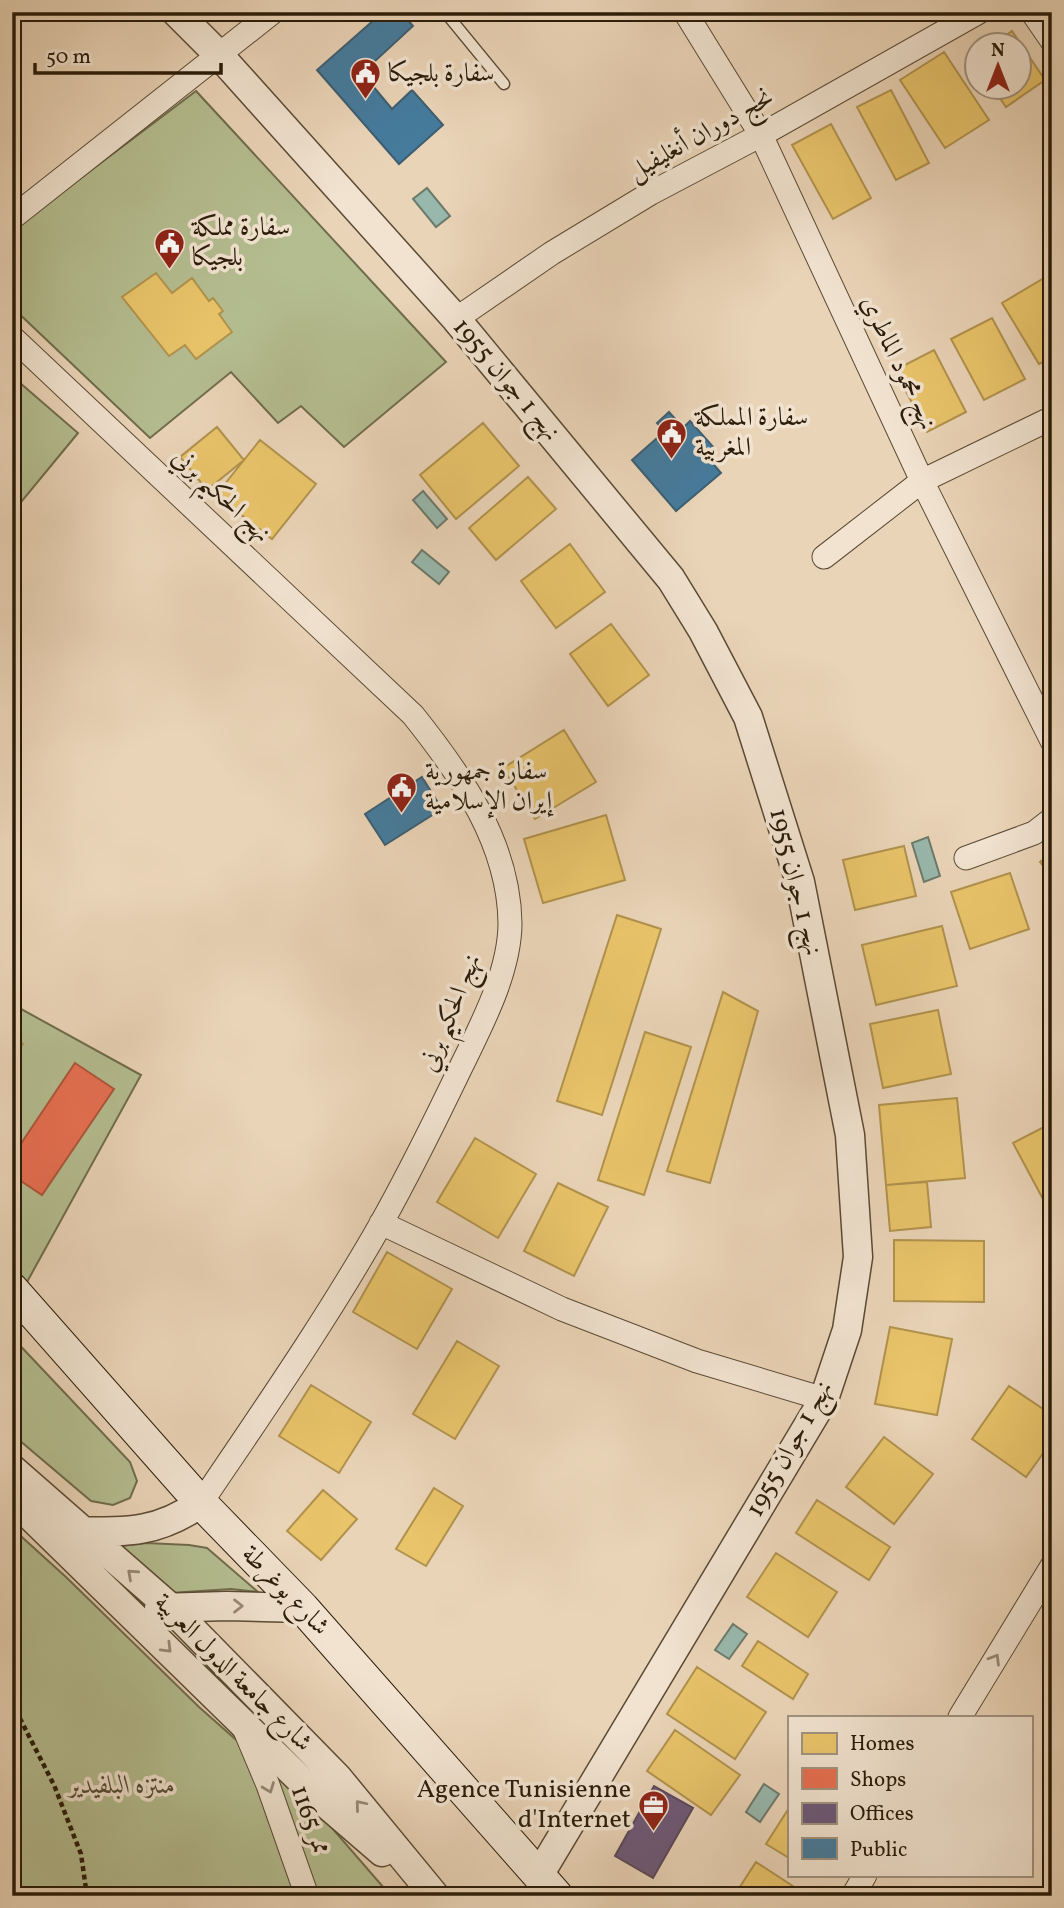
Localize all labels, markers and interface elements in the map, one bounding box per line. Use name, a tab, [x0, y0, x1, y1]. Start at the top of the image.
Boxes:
scale bar	[35, 32, 220, 76]
north arrow	[962, 32, 1032, 102]
text: N	[991, 38, 1005, 64]
text: 50 m	[46, 43, 91, 72]
place label: سفارة بلجيكا	[388, 56, 495, 92]
public building icon: سفارة بلجيكا	[348, 57, 382, 101]
street label: نحج دوران أنغليفيل	[621, 79, 782, 193]
place label: سفارة مملكة بلجيكا	[190, 210, 290, 276]
public building icon: سفارة مملكة بلجيكا	[152, 226, 186, 270]
street label: نهج محمود الماطري	[847, 290, 945, 438]
street label: نهج 1 جوان 1955	[441, 311, 568, 452]
place label: سفارة المملكة المغربية	[693, 400, 808, 466]
public building icon: سفارة المملكة المغربية	[655, 416, 689, 460]
street label: نهج الحكيم برني	[159, 440, 279, 556]
place label: سفارة جمهورية إيران الإسلامية	[425, 754, 555, 820]
public building icon: سفارة جمهورية إيران الإسلامية	[385, 770, 419, 814]
street label: نهج 1 جوان 1955	[755, 804, 831, 961]
street label: نهج الحكيم برني	[411, 949, 497, 1080]
street label: نهج 1 جوان 1955	[738, 1374, 846, 1526]
street label: شارع يوغرطة	[231, 1538, 337, 1646]
one-way arrow	[127, 1570, 140, 1582]
street label: شارع جامعة الدول العربية	[144, 1586, 320, 1762]
one-way arrow	[233, 1598, 244, 1614]
one-way arrow	[158, 1640, 171, 1653]
one-way arrow	[987, 1653, 1000, 1666]
legend	[788, 1716, 1032, 1876]
text: Homes	[850, 1730, 915, 1759]
text: Shops	[850, 1766, 906, 1795]
park label: منتزه البلفيدير	[66, 1768, 176, 1804]
place label: Agence Tunisienne d'Internet	[417, 1772, 631, 1838]
street label: ممر 1165	[281, 1780, 339, 1860]
one-way arrow	[260, 1781, 274, 1793]
office icon: Agence Tunisienne d'Internet	[637, 1788, 671, 1832]
text: Offices	[850, 1800, 914, 1829]
one-way arrow	[356, 1801, 368, 1814]
text: Public	[850, 1836, 907, 1865]

